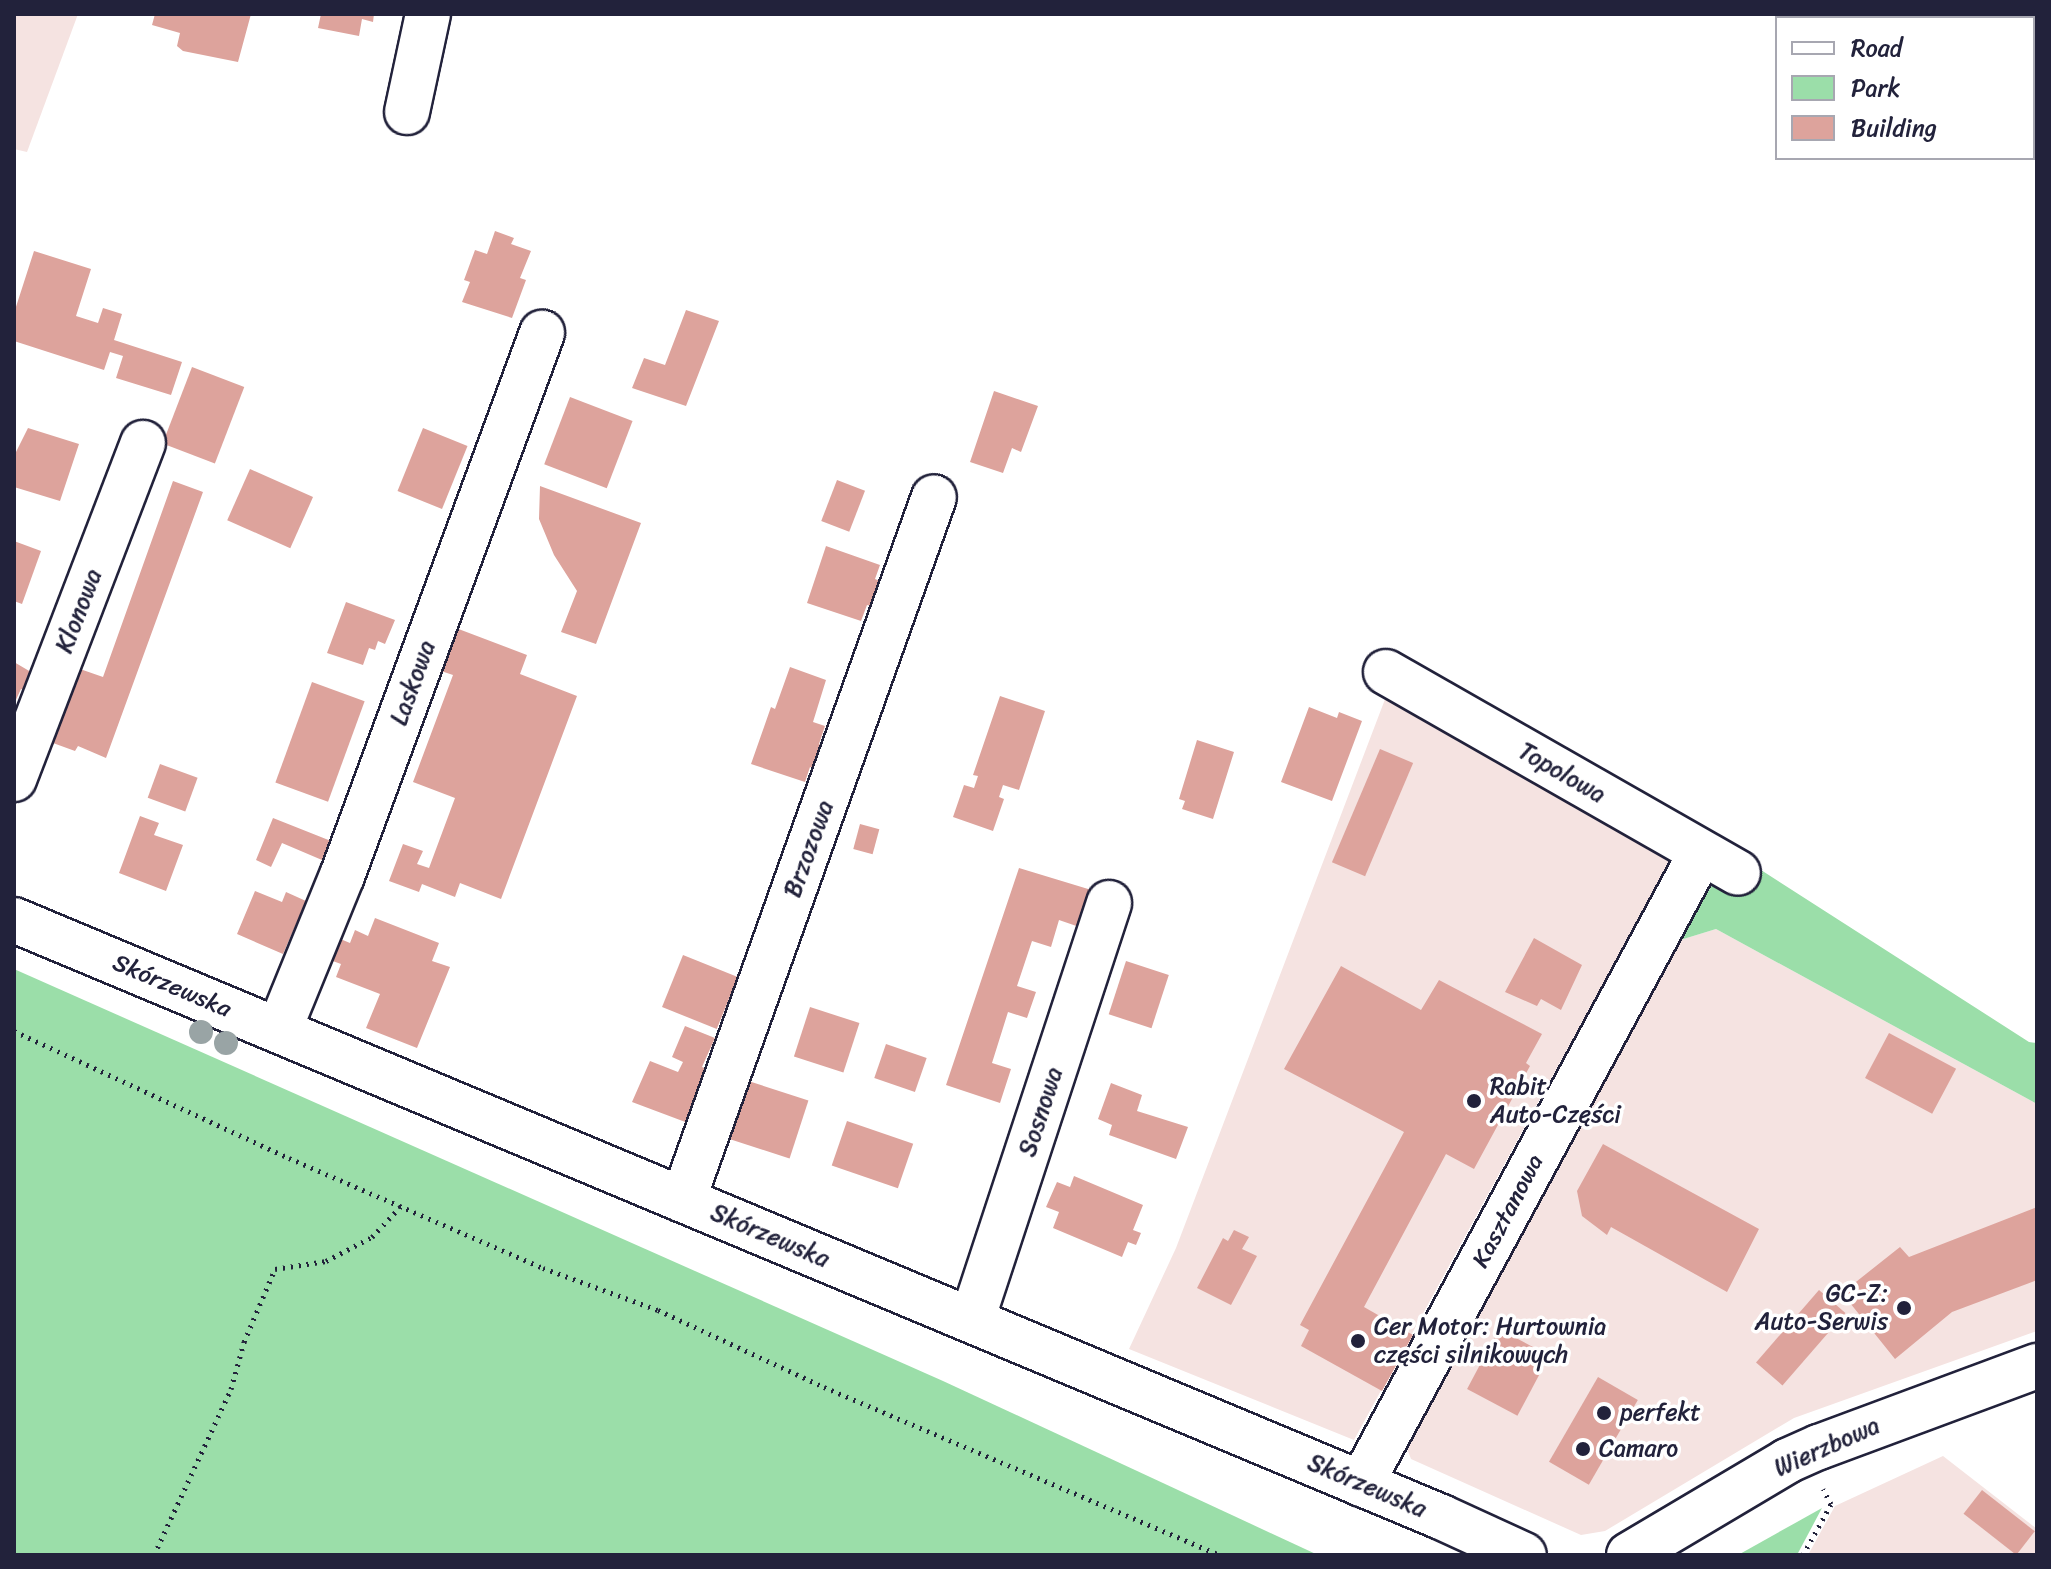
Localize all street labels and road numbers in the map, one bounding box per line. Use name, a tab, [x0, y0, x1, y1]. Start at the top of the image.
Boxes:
street label: Klonowa	[50, 565, 108, 657]
street label: Laskowa	[384, 637, 442, 729]
street label: Topolowa	[1513, 737, 1611, 809]
street label: Brzozowa	[778, 797, 840, 901]
street label: Skórzewska	[108, 948, 236, 1024]
street label: Sosnowa	[1013, 1064, 1069, 1160]
street label: Kasztanowa	[1466, 1149, 1550, 1273]
street label: Skórzewska	[706, 1198, 834, 1274]
street label: Wierzbowa	[1770, 1411, 1884, 1483]
street label: Skórzewska	[1303, 1448, 1431, 1524]

